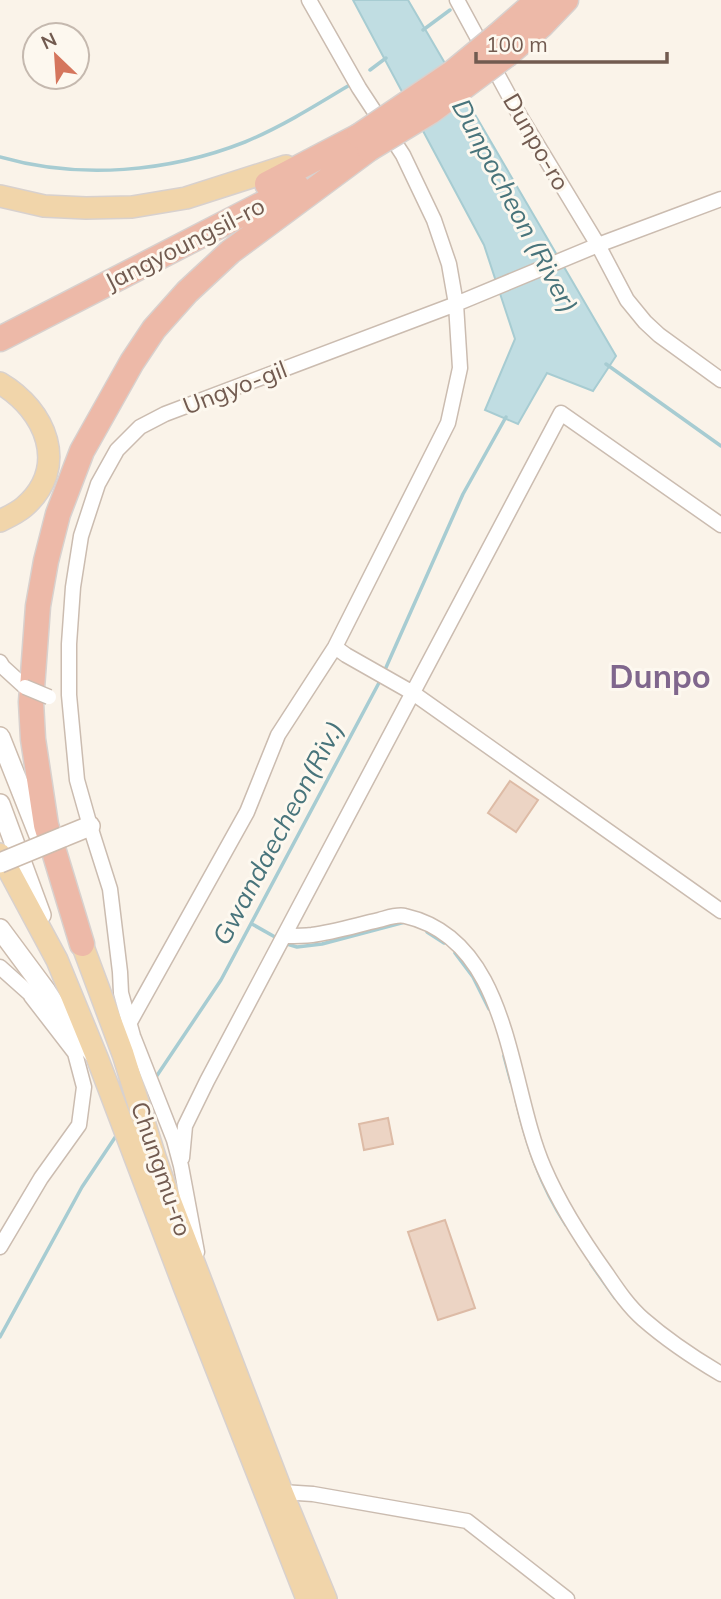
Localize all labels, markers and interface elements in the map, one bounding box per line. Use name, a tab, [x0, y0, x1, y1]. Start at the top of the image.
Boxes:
north arrow	[21, 21, 91, 91]
scale bar	[476, 21, 667, 65]
text: N	[37, 27, 60, 55]
text: 100 m	[486, 31, 548, 57]
street label: Dunpo-ro	[497, 88, 577, 195]
water label: Dunpocheon (River)	[445, 93, 586, 318]
street label: Jangyoungsil-ro	[100, 190, 269, 296]
street label: Ungyo-gil	[178, 353, 291, 421]
district label: Dunpo	[609, 656, 711, 696]
water label: Gwandaecheon(Riv.)	[205, 715, 351, 950]
street label: Chungmu-ro	[125, 1097, 199, 1240]

